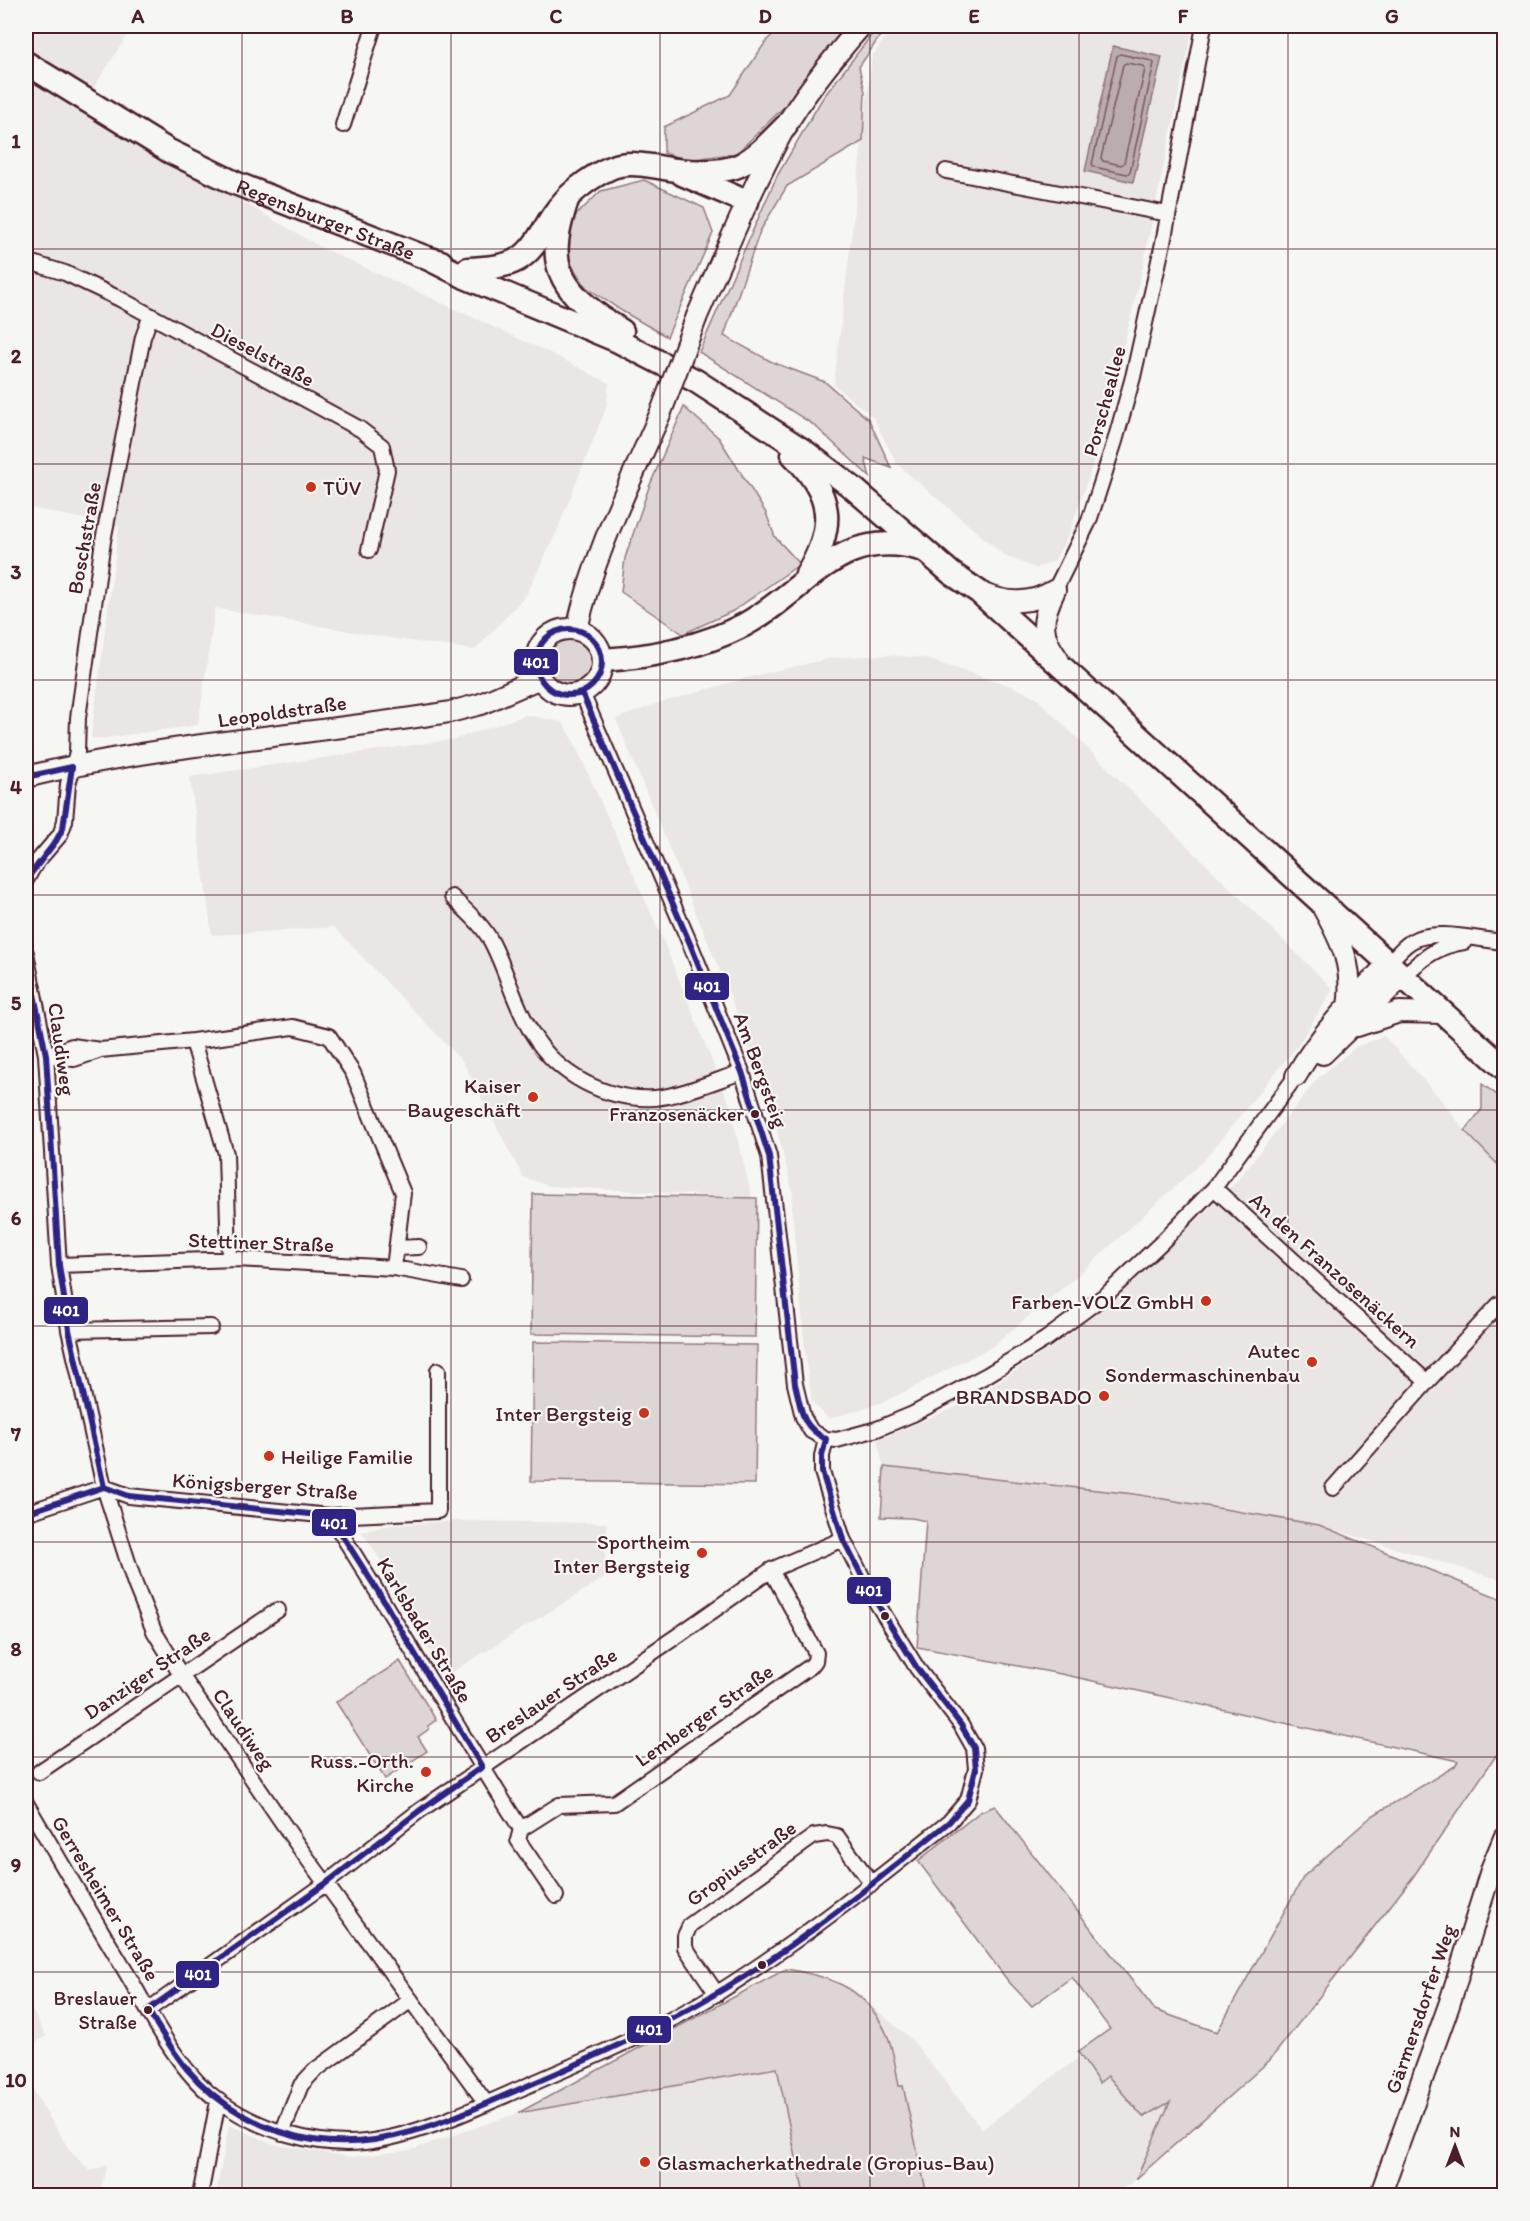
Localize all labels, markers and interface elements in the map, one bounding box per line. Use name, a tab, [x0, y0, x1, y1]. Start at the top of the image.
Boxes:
text: A	[131, 4, 145, 28]
text: B	[341, 4, 354, 28]
text: C	[550, 4, 563, 28]
text: D	[758, 4, 772, 28]
text: E	[968, 4, 980, 28]
text: F	[1178, 4, 1189, 28]
text: G	[1385, 4, 1399, 28]
text: 1	[11, 129, 21, 153]
street label: Regensburger Straße	[233, 172, 419, 265]
street label: Dieselstraße	[207, 316, 319, 392]
street label: Porscheallee	[1077, 343, 1131, 459]
text: 2	[11, 344, 22, 368]
place label: TÜV	[323, 475, 362, 500]
street label: Boschstraße	[62, 480, 106, 596]
marker: TÜV	[304, 480, 318, 494]
text: 3	[11, 560, 22, 584]
line badge: 401	[513, 648, 559, 676]
text: 401	[523, 653, 550, 672]
street label: Leopoldstraße	[216, 690, 348, 732]
text: 4	[10, 775, 22, 799]
line badge: 401	[684, 972, 730, 1001]
text: 401	[694, 977, 721, 996]
text: 5	[11, 991, 22, 1015]
street label: Claudiweg	[43, 1001, 81, 1097]
street label: Am Bergsteig	[728, 1009, 794, 1132]
place label: Kaiser Baugeschäft	[407, 1073, 521, 1122]
marker: Kaiser Baugeschäft	[526, 1090, 540, 1104]
place label: Franzosenäcker	[609, 1102, 744, 1126]
marker: Franzosenäcker	[749, 1108, 761, 1120]
street label: An den Franzosenäckern	[1245, 1187, 1425, 1353]
text: 6	[11, 1206, 22, 1230]
street label: Stettiner Straße	[188, 1227, 334, 1257]
place label: Farben-VOLZ GmbH	[1011, 1289, 1194, 1314]
marker: Farben-VOLZ GmbH	[1199, 1294, 1213, 1308]
line badge: 401	[43, 1296, 89, 1325]
text: 401	[53, 1301, 80, 1320]
place label: Autec Sondermaschinenbau	[1105, 1338, 1300, 1387]
marker: Autec Sondermaschinenbau	[1305, 1355, 1319, 1369]
place label: BRANDSBADO	[956, 1384, 1092, 1409]
marker: BRANDSBADO	[1097, 1389, 1111, 1403]
place label: Inter Bergsteig	[495, 1401, 632, 1426]
marker: Inter Bergsteig	[637, 1406, 651, 1420]
text: 7	[10, 1422, 21, 1446]
place label: Heilige Familie	[281, 1444, 413, 1469]
marker: Heilige Familie	[262, 1449, 276, 1463]
street label: Königsberger Straße	[171, 1467, 359, 1505]
line badge: 401	[311, 1508, 357, 1537]
text: 401	[321, 1514, 348, 1533]
place label: Sportheim Inter Bergsteig	[553, 1529, 690, 1578]
marker: Sportheim Inter Bergsteig	[695, 1546, 709, 1560]
street label: Karlsbader Straße	[372, 1553, 478, 1707]
line badge: 401	[846, 1576, 892, 1605]
text: 401	[856, 1581, 883, 1600]
unlabelled marker	[879, 1610, 891, 1622]
street label: Danziger Straße	[79, 1621, 215, 1725]
text: 8	[11, 1637, 22, 1661]
street label: Breslauer Straße	[480, 1642, 622, 1748]
street label: Lemberger Straße	[630, 1658, 778, 1772]
street label: Claudiweg	[207, 1683, 281, 1775]
place label: Russ.-Orth. Kirche	[310, 1748, 414, 1797]
marker: Russ.-Orth. Kirche	[419, 1765, 433, 1779]
street label: Gerresheimer Straße	[47, 1811, 165, 1985]
street label: Gropiusstraße	[681, 1815, 801, 1911]
text: 9	[11, 1853, 21, 1877]
street label: Gärmersdorfer Weg	[1379, 1921, 1461, 2097]
unlabelled marker	[756, 1959, 768, 1971]
line badge: 401	[175, 1960, 220, 1989]
text: 401	[185, 1965, 212, 1984]
place label: Breslauer Straße	[54, 1986, 137, 2034]
marker: Breslauer Straße	[142, 2004, 154, 2016]
line badge: 401	[626, 2015, 672, 2044]
text: 401	[636, 2020, 663, 2039]
text: 10	[5, 2068, 27, 2092]
north arrow	[1425, 2116, 1485, 2176]
text: N	[1450, 2122, 1460, 2141]
place label: Glasmacherkathedrale (Gropius-Bau)	[657, 2150, 995, 2175]
marker: Glasmacherkathedrale (Gropius-Bau)	[638, 2155, 652, 2169]

